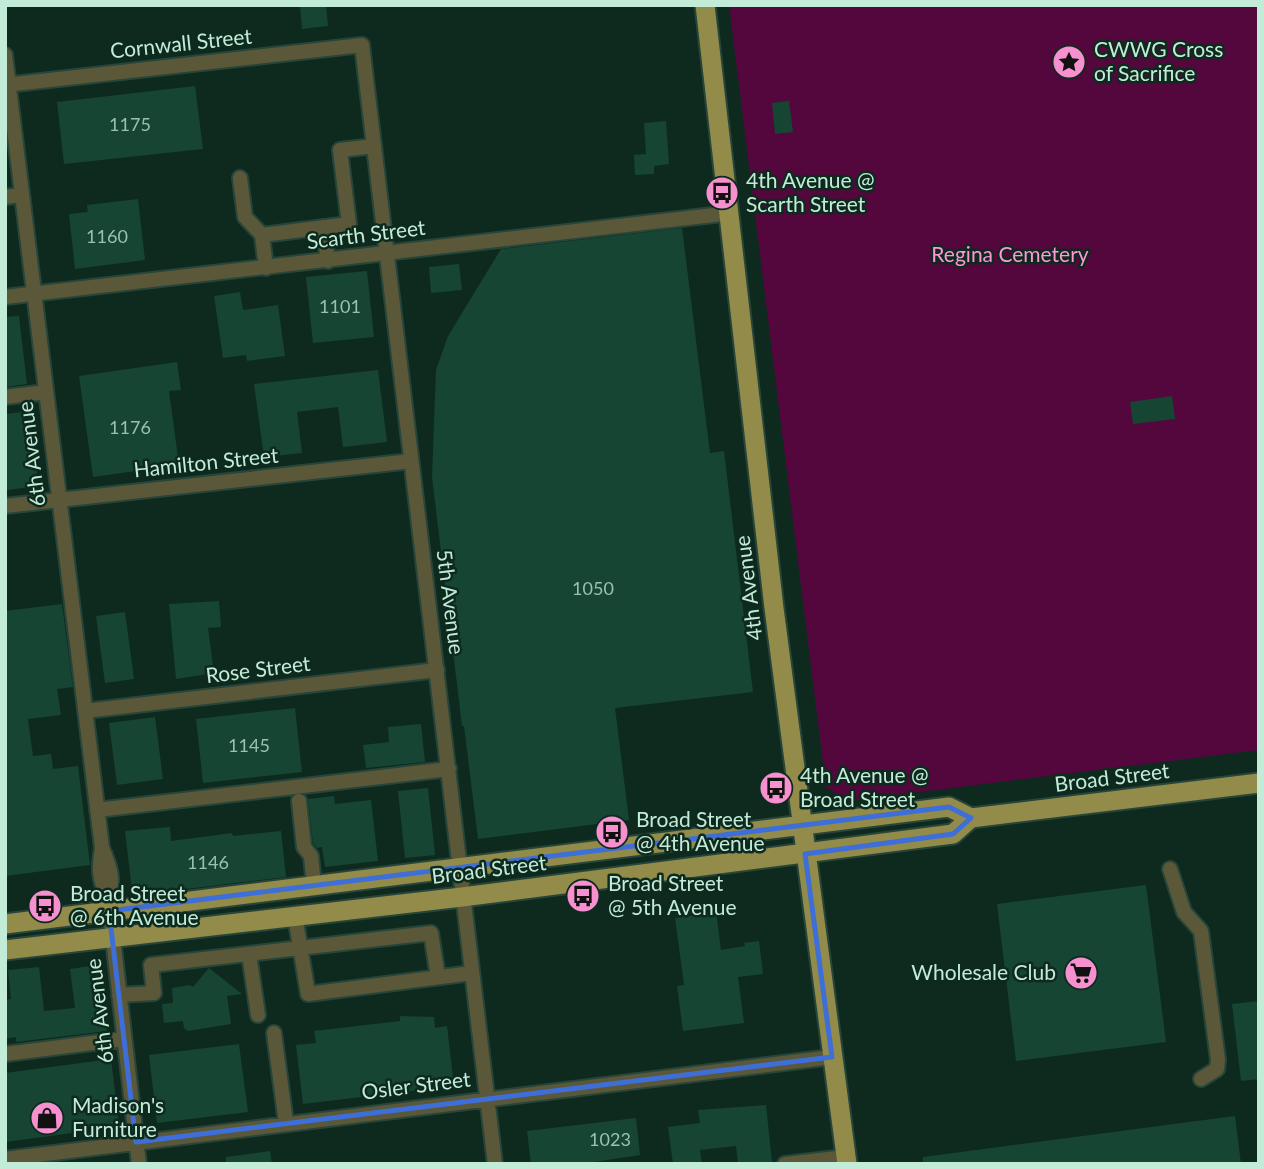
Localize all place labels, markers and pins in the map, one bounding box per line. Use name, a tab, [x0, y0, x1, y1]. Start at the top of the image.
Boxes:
place label: CWWG Cross of Sacrifice	[1094, 36, 1223, 85]
place icon: CWWG Cross of Sacrifice	[1050, 43, 1088, 81]
place label: 4th Avenue @ Scarth Street	[746, 167, 875, 216]
bus stop icon: 4th Avenue @ Scarth Street	[703, 174, 741, 212]
place label: 4th Avenue @ Broad Street	[800, 762, 929, 811]
bus stop icon: 4th Avenue @ Broad Street	[757, 769, 795, 807]
place label: Broad Street @ 4th Avenue	[636, 806, 765, 855]
bus stop icon: Broad Street @ 4th Avenue	[593, 813, 631, 851]
place label: Broad Street @ 5th Avenue	[608, 870, 737, 919]
bus stop icon: Broad Street @ 5th Avenue	[564, 877, 602, 915]
place label: Broad Street @ 6th Avenue	[70, 880, 199, 929]
bus stop icon: Broad Street @ 6th Avenue	[26, 887, 64, 925]
supermarket icon: Wholesale Club	[1062, 954, 1100, 992]
place label: Wholesale Club	[911, 959, 1056, 984]
place label: Madison's Furniture	[72, 1092, 164, 1141]
shop icon: Madison's Furniture	[28, 1099, 66, 1137]

